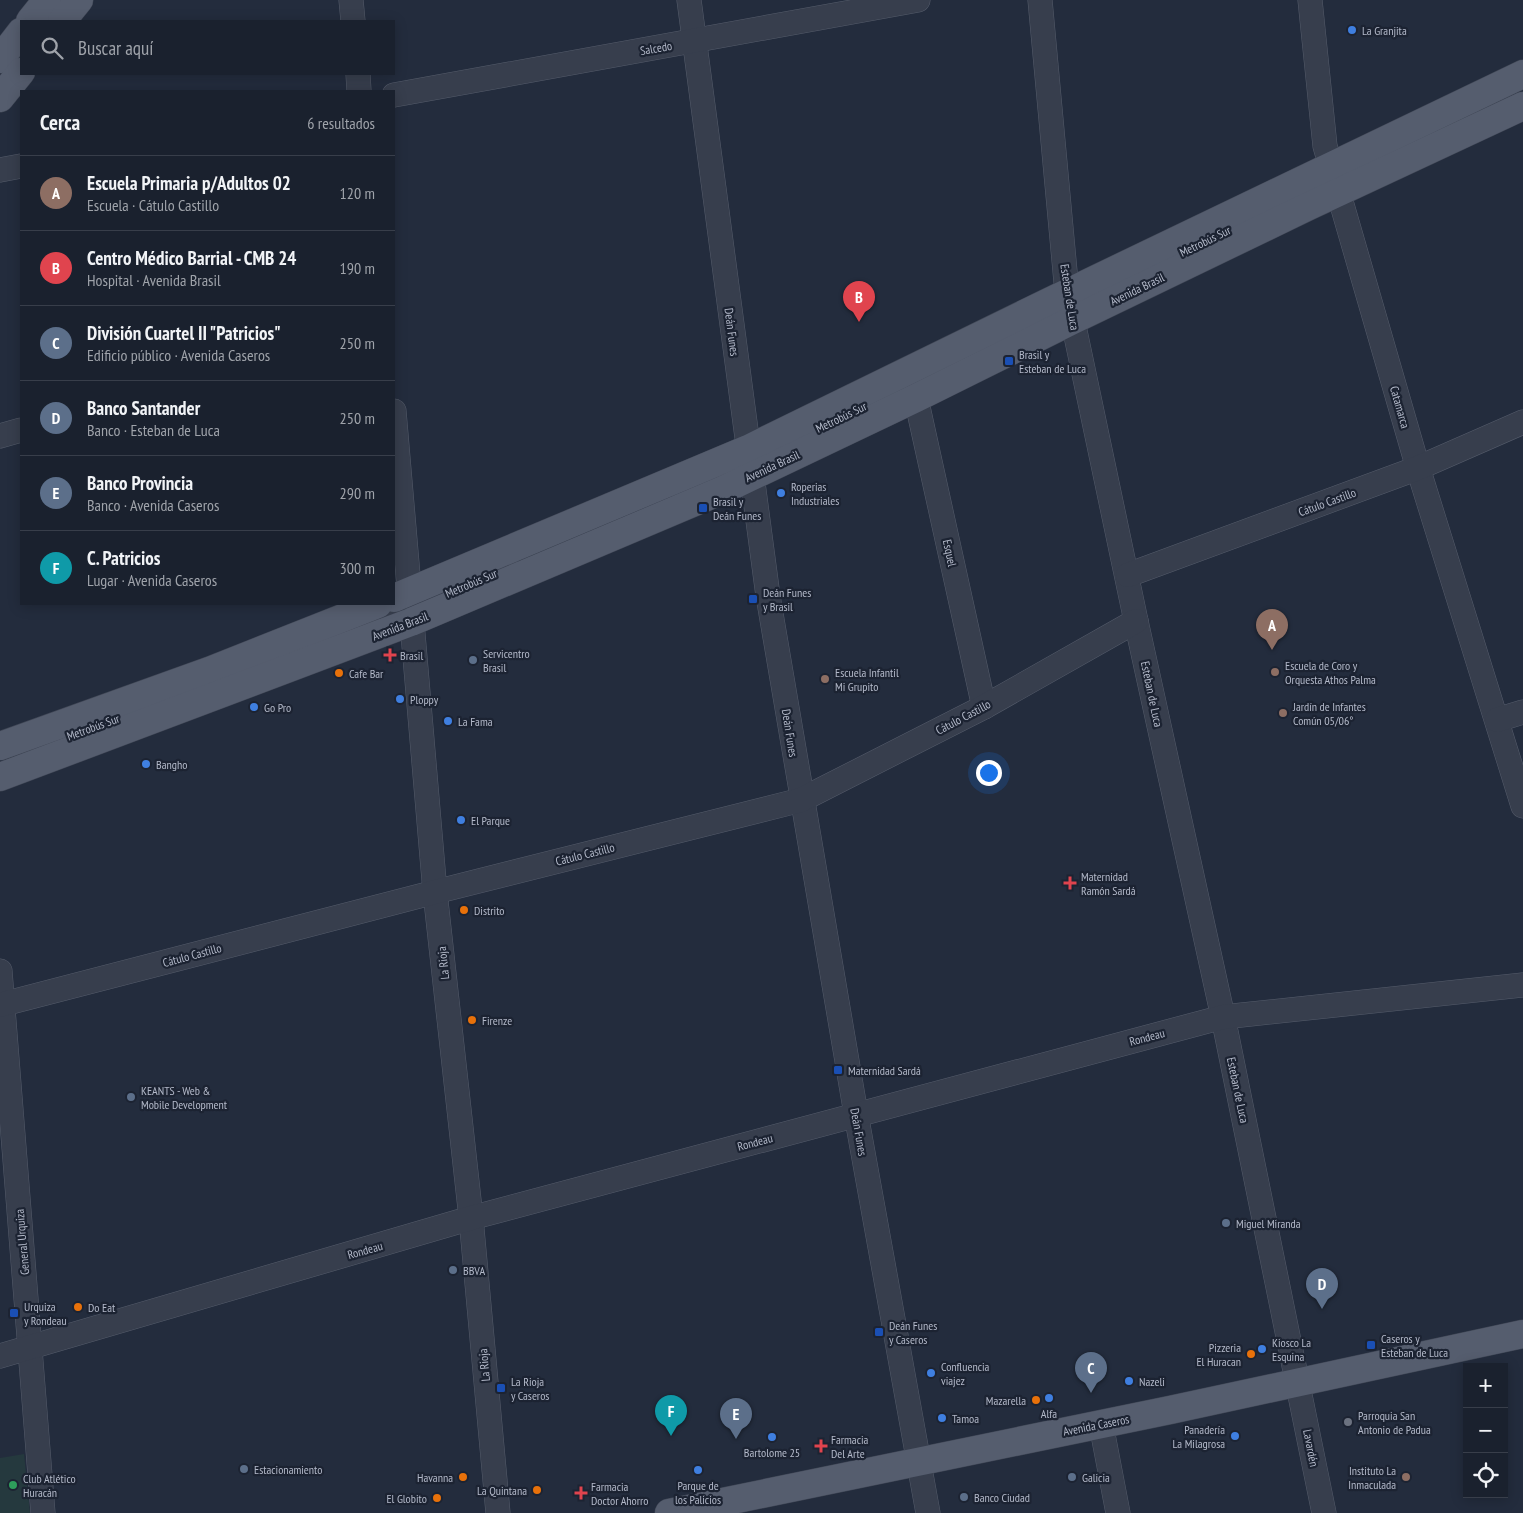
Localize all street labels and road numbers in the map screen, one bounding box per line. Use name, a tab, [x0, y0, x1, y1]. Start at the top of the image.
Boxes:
street label: Salcedo	[639, 38, 673, 58]
street label: Metrobús Sur	[1177, 222, 1234, 260]
street label: Esteban de Luca	[1057, 263, 1083, 331]
street label: Avenida Brasil	[1107, 269, 1167, 309]
street label: Deán Funes	[722, 307, 742, 357]
street label: Catamarca	[1387, 384, 1413, 430]
street label: Metrobús Sur	[813, 398, 870, 436]
street label: Avenida Brasil	[742, 447, 802, 485]
street label: Cátulo Castillo	[1296, 485, 1358, 519]
street label: Esquel	[940, 538, 960, 568]
street label: Metrobús Sur	[443, 565, 500, 601]
street label: Avenida Brasil	[370, 608, 430, 643]
street label: Esteban de Luca	[1138, 660, 1166, 729]
street label: Cátulo Castillo	[933, 696, 993, 738]
street label: Deán Funes	[779, 708, 801, 758]
street label: Metrobús Sur	[65, 710, 122, 743]
street label: Cátulo Castillo	[554, 839, 616, 869]
street label: Cátulo Castillo	[161, 940, 223, 970]
street label: La Rioja	[434, 946, 452, 980]
street label: Rondeau	[1128, 1025, 1166, 1049]
street label: Esteban de Luca	[1224, 1056, 1252, 1125]
street label: Deán Funes	[847, 1107, 871, 1157]
street label: Rondeau	[736, 1130, 774, 1154]
street label: General Urquiza	[12, 1208, 32, 1276]
street label: Rondeau	[346, 1238, 384, 1262]
street label: La Rioja	[475, 1348, 493, 1382]
street label: Avenida Caseros	[1062, 1411, 1130, 1439]
street label: Lavardén	[1300, 1428, 1322, 1468]

